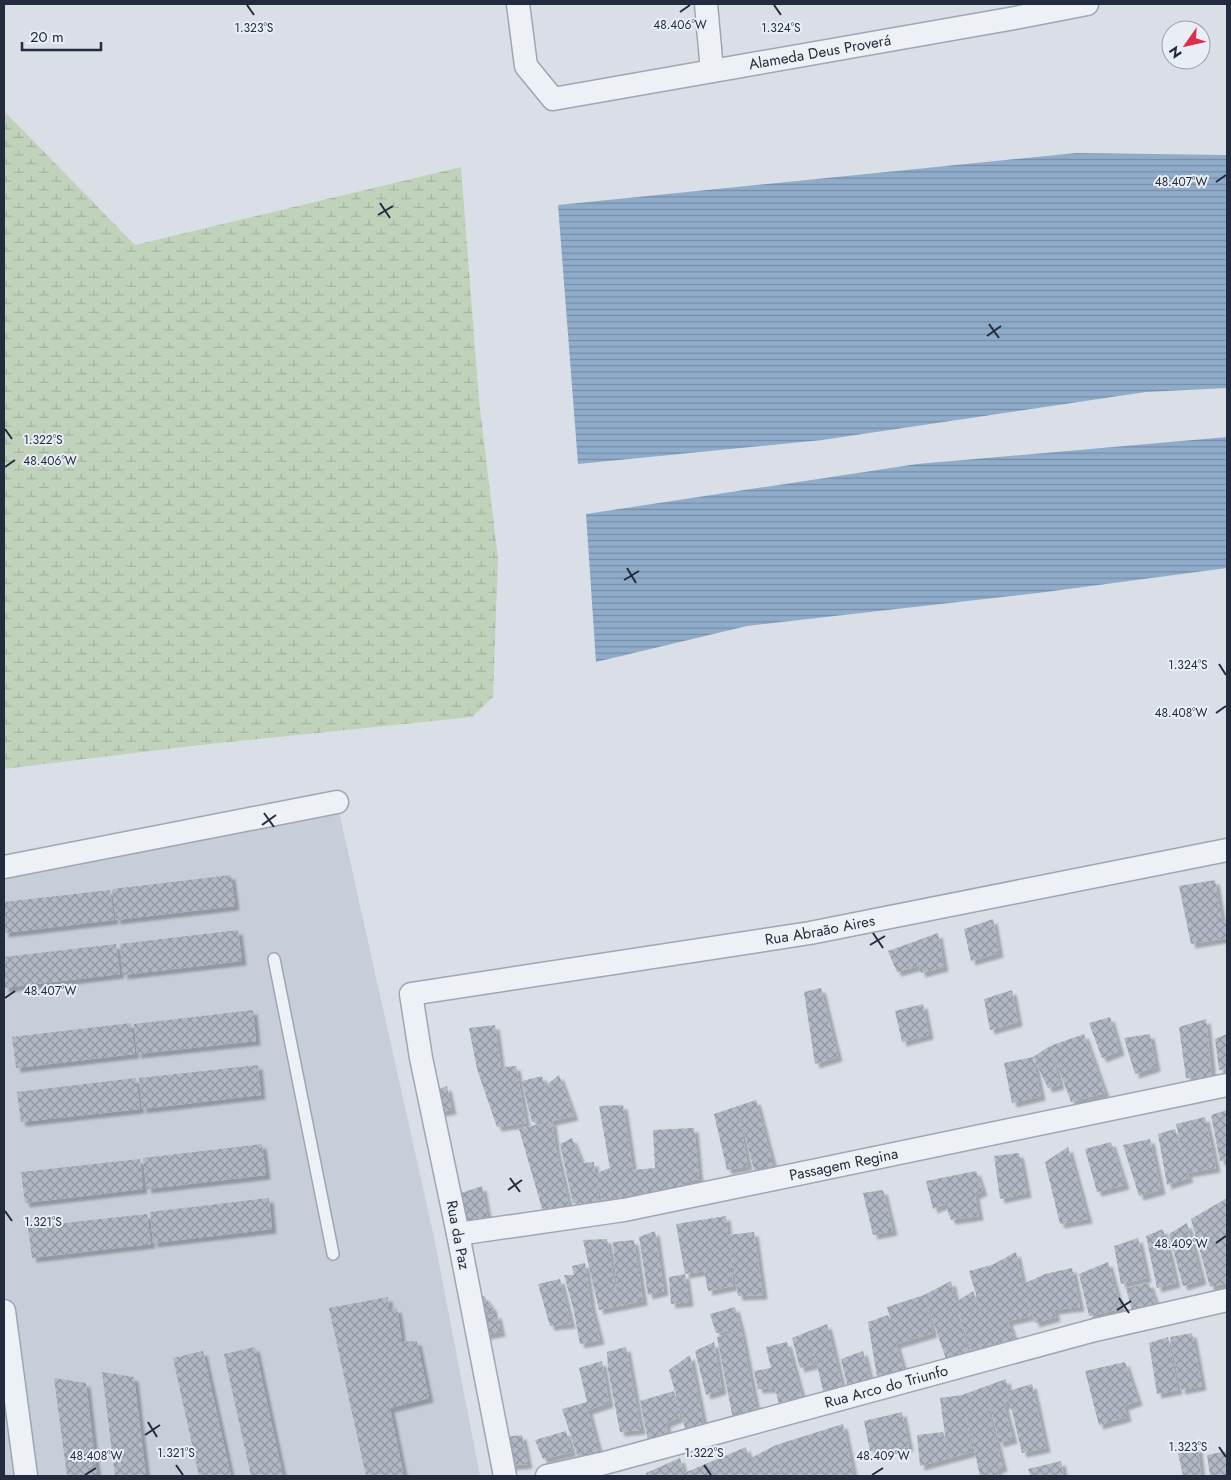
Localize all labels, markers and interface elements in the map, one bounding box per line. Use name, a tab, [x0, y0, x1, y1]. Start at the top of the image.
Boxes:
text: 48.406°W	[653, 16, 707, 34]
text: 1.323°S	[235, 19, 274, 37]
text: 1.324°S	[761, 19, 801, 37]
scale bar	[22, 20, 101, 52]
north arrow	[1161, 20, 1211, 70]
text: 20 m	[30, 26, 64, 48]
street label: Alameda Deus Proverá	[747, 29, 893, 76]
text: N	[1164, 42, 1187, 62]
text: 48.407°W	[1155, 173, 1207, 191]
text: 1.322°S	[23, 431, 63, 449]
text: 48.406°W	[23, 452, 77, 470]
text: 1.324°S	[1168, 656, 1208, 674]
text: 48.408°W	[1155, 704, 1208, 722]
street label: Rua Abraão Aires	[763, 909, 877, 951]
text: 48.407°W	[24, 982, 76, 1000]
street label: Passagem Regina	[787, 1142, 900, 1186]
street label: Rua da Paz	[441, 1198, 476, 1272]
text: 1.321°S	[24, 1213, 62, 1231]
text: 48.409°W	[1154, 1235, 1208, 1253]
street label: Rua Arco do Triunfo	[822, 1359, 951, 1414]
text: 1.323°S	[1169, 1438, 1208, 1456]
text: 1.321°S	[157, 1444, 195, 1462]
text: 1.322°S	[684, 1444, 724, 1462]
text: 48.408°W	[70, 1447, 123, 1465]
text: 48.409°W	[856, 1447, 910, 1465]

